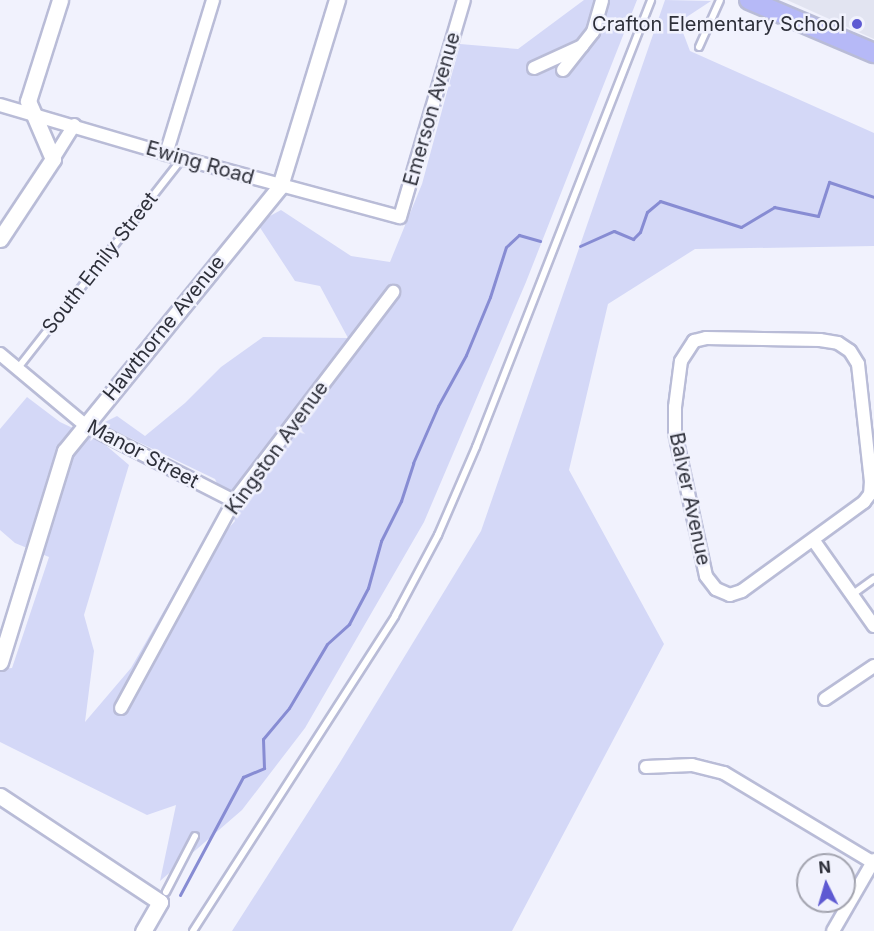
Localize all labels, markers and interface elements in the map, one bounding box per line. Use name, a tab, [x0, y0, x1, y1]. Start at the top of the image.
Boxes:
place label: Crafton Elementary School	[592, 12, 845, 36]
marker: Crafton Elementary School	[850, 17, 864, 31]
street label: Emerson Avenue	[399, 29, 465, 189]
street label: Ewing Road	[143, 136, 257, 190]
street label: South Emily Street	[37, 187, 163, 339]
street label: Hawthorne Avenue	[98, 250, 230, 406]
street label: Kingston Avenue	[220, 377, 334, 519]
street label: Manor Street	[83, 415, 203, 493]
street label: Balver Avenue	[664, 430, 716, 568]
north arrow	[796, 853, 856, 913]
text: N	[818, 857, 832, 878]

